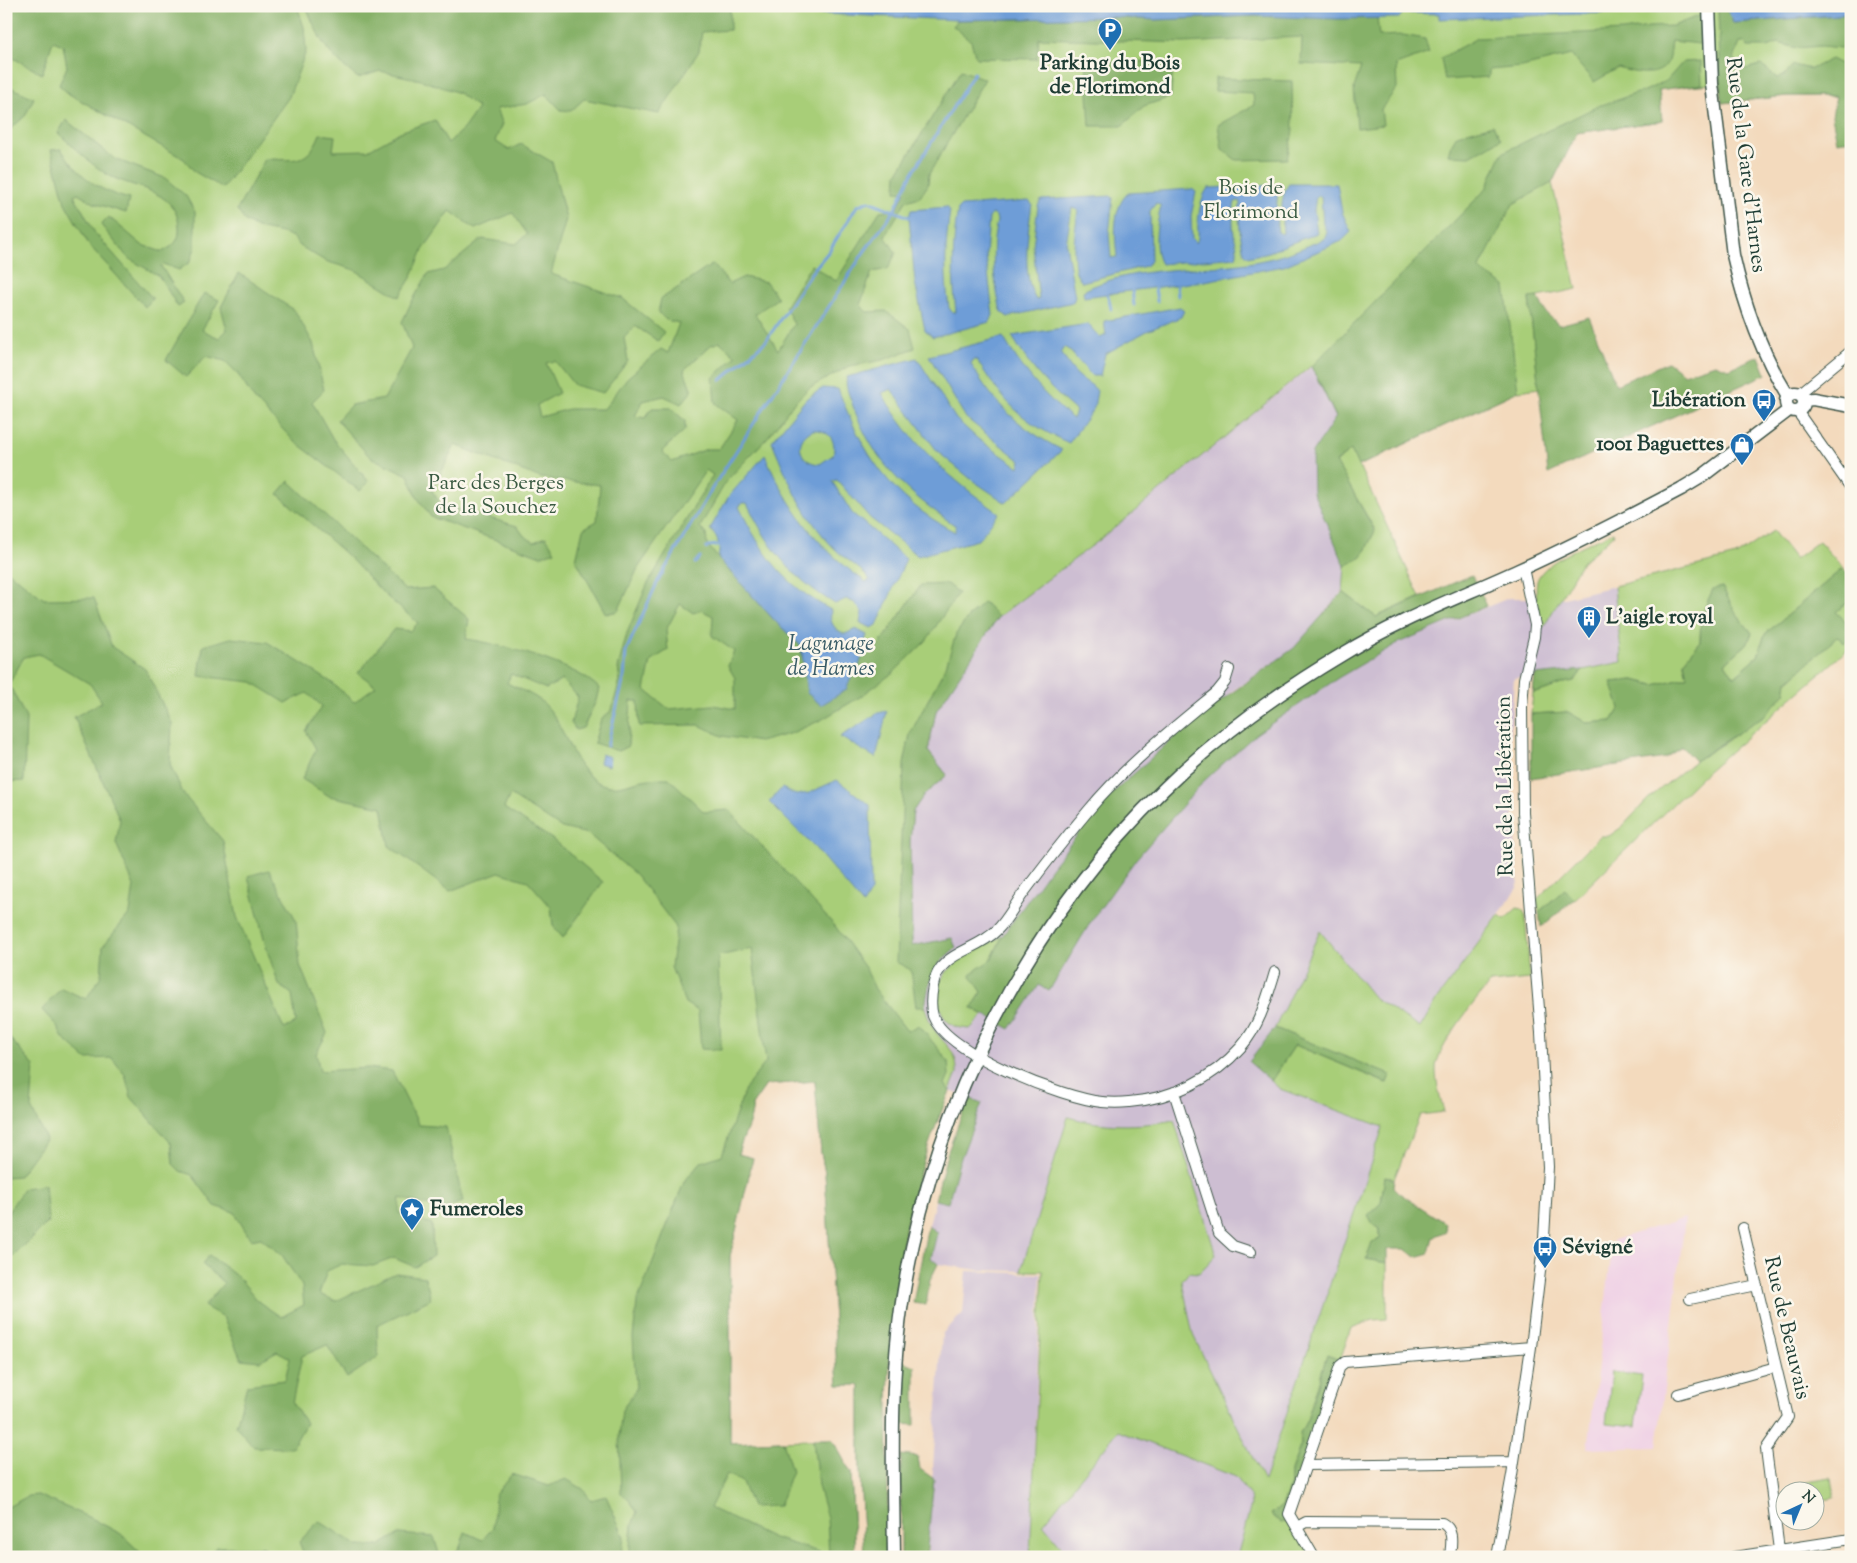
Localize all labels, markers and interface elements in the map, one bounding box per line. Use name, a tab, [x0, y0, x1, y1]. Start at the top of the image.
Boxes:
parking icon: Parking du Bois de Florimond	[1097, 17, 1123, 51]
place label: Parking du Bois de Florimond	[1040, 49, 1180, 103]
street label: Rue de la Gare d'Harnes	[1717, 56, 1773, 274]
park label: Bois de Florimond	[1203, 174, 1299, 228]
place label: Libération	[1652, 386, 1747, 416]
bus stop icon: Libération	[1751, 388, 1777, 422]
place label: 1001 Baguettes	[1596, 430, 1724, 460]
shop icon: 1001 Baguettes	[1729, 432, 1755, 466]
park label: Parc des Berges de la Souchez	[428, 469, 564, 523]
place label: L'aigle royal	[1606, 603, 1714, 633]
building icon: L'aigle royal	[1576, 605, 1602, 639]
water label: Lagunage de Harnes	[788, 629, 874, 686]
street label: Rue de la Libération	[1489, 695, 1523, 877]
place label: Fumeroles	[430, 1195, 523, 1225]
place icon: Fumeroles	[399, 1197, 425, 1231]
place label: Sévigné	[1562, 1233, 1633, 1263]
bus stop icon: Sévigné	[1532, 1235, 1558, 1269]
street label: Rue de Beauvais	[1755, 1253, 1817, 1403]
north arrow	[1774, 1480, 1824, 1530]
text: N	[1797, 1487, 1819, 1509]

